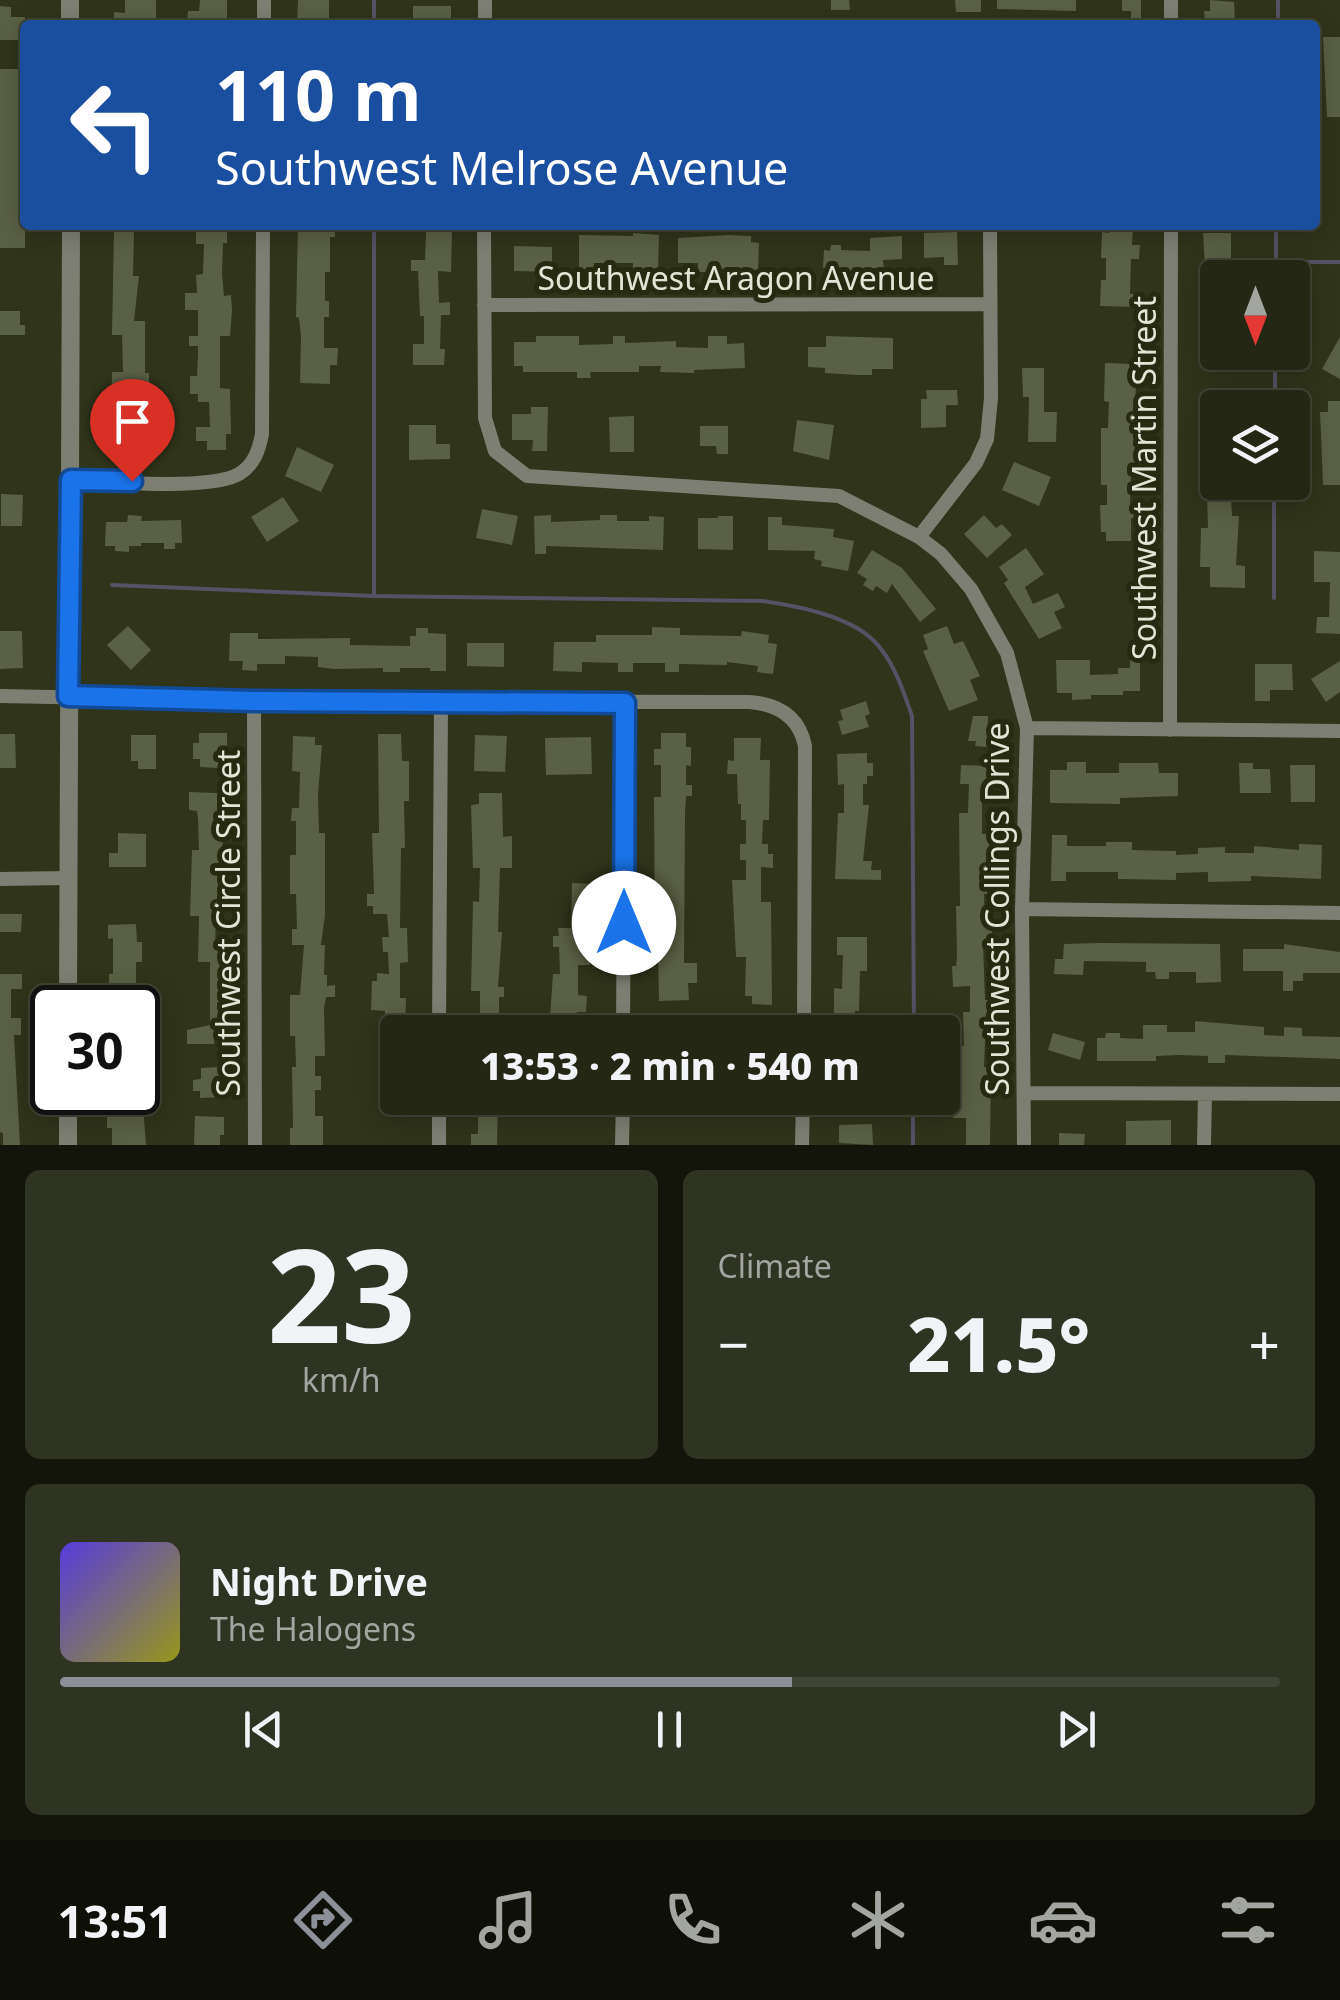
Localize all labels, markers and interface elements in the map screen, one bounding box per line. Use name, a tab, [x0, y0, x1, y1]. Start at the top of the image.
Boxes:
text: 110 m	[215, 46, 422, 142]
icon: left	[50, 60, 180, 190]
text: Southwest Melrose Avenue	[215, 137, 788, 198]
street label: Southwest Aragon Avenue	[538, 256, 934, 299]
north arrow	[1200, 260, 1310, 370]
map controls	[1200, 260, 1310, 500]
street label: Southwest Martin Street	[1122, 296, 1165, 660]
pin	[90, 379, 175, 482]
button: layers	[1200, 390, 1310, 500]
icon: arrive	[105, 394, 160, 449]
street label: Southwest Collings Drive	[975, 722, 1018, 1096]
street label: Southwest Circle Street	[206, 750, 249, 1096]
position arrow	[572, 871, 676, 975]
speed limit sign: 30	[30, 985, 160, 1115]
text: 13:53 · 2 min · 540 m	[480, 1039, 860, 1091]
text: 23	[267, 1204, 416, 1381]
text: Climate	[718, 1244, 832, 1287]
text: 21.5°	[907, 1292, 1090, 1394]
text: −	[718, 1306, 749, 1381]
text: +	[1249, 1306, 1280, 1381]
text: km/h	[302, 1358, 381, 1401]
text: Night Drive	[210, 1555, 428, 1607]
text: The Halogens	[210, 1607, 416, 1650]
icon: previous	[236, 1702, 291, 1757]
icon: pause	[642, 1702, 697, 1757]
icon: next	[1049, 1702, 1104, 1757]
icon: directions	[288, 1885, 358, 1955]
icon: music	[473, 1885, 543, 1955]
icon: phone	[658, 1885, 728, 1955]
icon: climate	[843, 1885, 913, 1955]
icon: car	[1028, 1885, 1098, 1955]
icon: filters	[1213, 1885, 1283, 1955]
text: 13:51	[57, 1890, 173, 1951]

